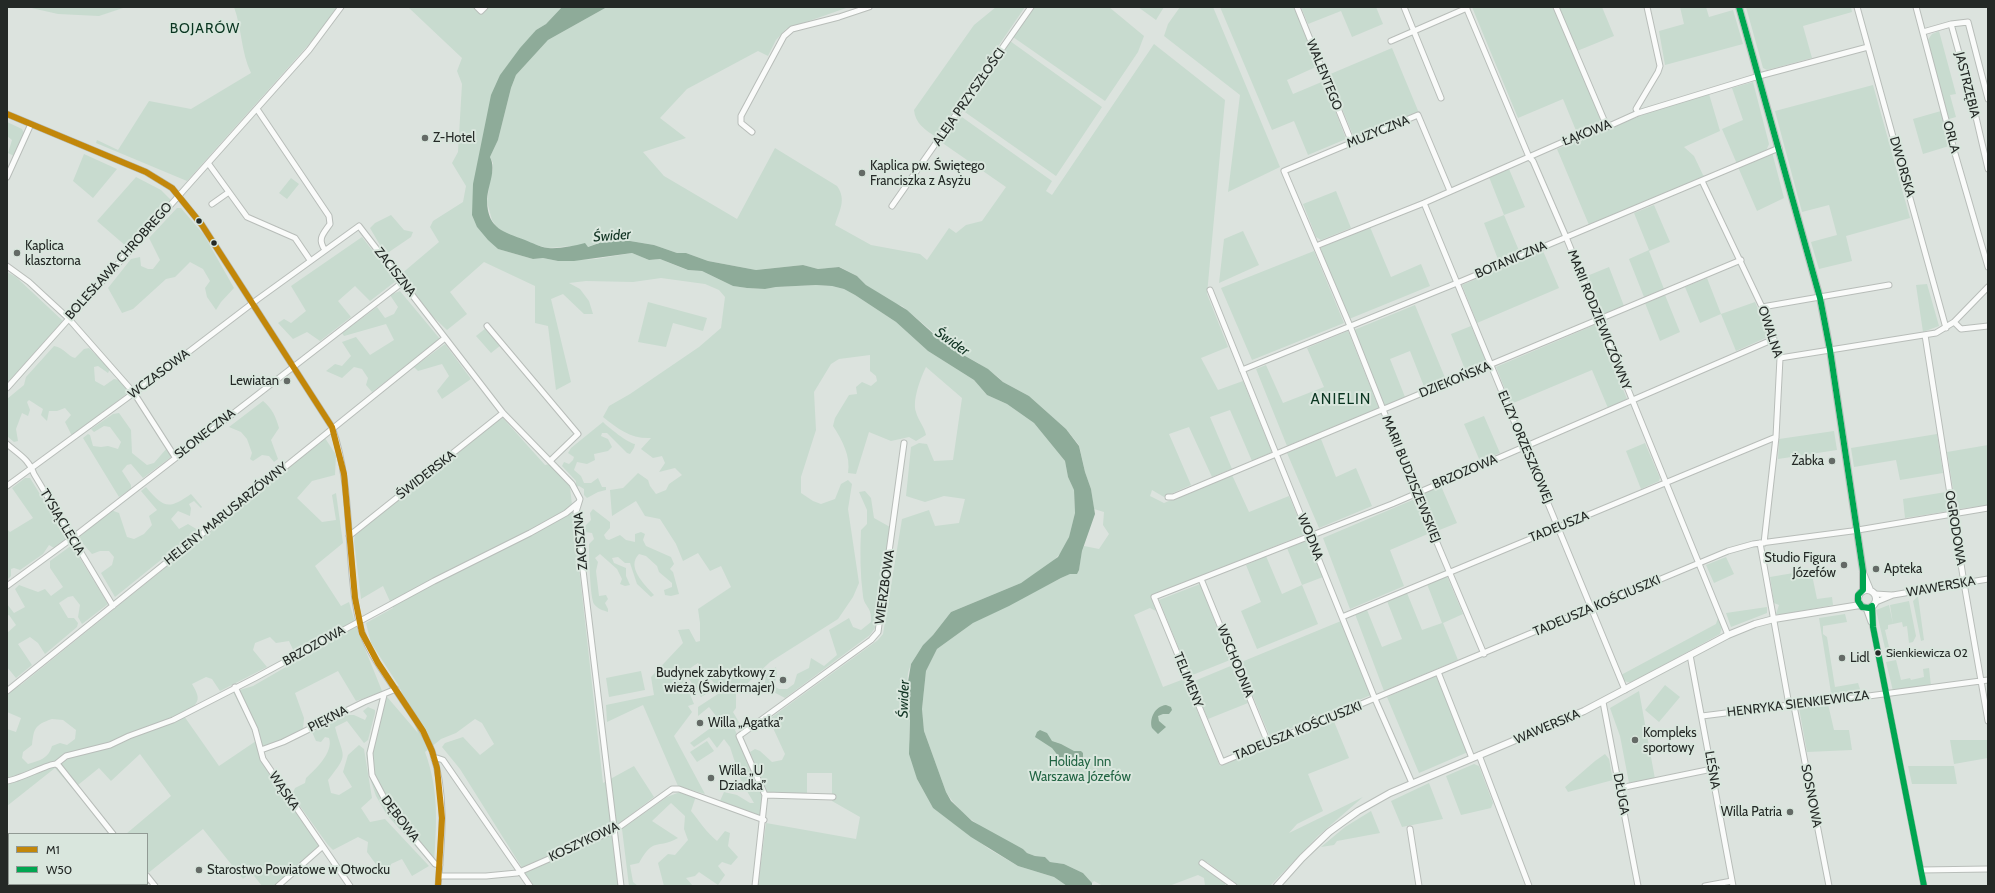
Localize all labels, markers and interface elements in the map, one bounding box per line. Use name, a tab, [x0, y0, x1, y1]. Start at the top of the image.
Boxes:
district label: BOJARÓW	[170, 21, 240, 37]
street label: WALENTEGO	[1303, 37, 1345, 113]
street label: ALEJA PRZYSZŁOŚCI	[929, 45, 1009, 149]
street label: JASTRZĘBIA	[1951, 51, 1983, 119]
street label: MUZYCZNA	[1344, 112, 1412, 152]
street label: ŁĄKOWA	[1560, 117, 1614, 149]
street label: ORLA	[1939, 119, 1963, 155]
place label: Z-Hotel	[433, 130, 475, 146]
marker: Z-Hotel	[420, 133, 430, 143]
street label: DWORSKA	[1886, 135, 1918, 199]
place label: Kaplica pw. Świętego Franciszka z Asyżu	[870, 158, 985, 189]
marker: Kaplica pw. Świętego Franciszka z Asyżu	[857, 168, 867, 178]
street label: BOLESŁAWA CHROBREGO	[62, 199, 176, 323]
unlabelled marker	[194, 216, 204, 226]
water label: Świder	[593, 226, 631, 246]
place label: Kaplica klasztorna	[25, 238, 81, 269]
unlabelled marker	[209, 238, 219, 248]
street label: BOTANICZNA	[1473, 238, 1549, 282]
street label: ZACISZNA	[371, 244, 419, 300]
marker: Kaplica klasztorna	[12, 248, 22, 258]
street label: MARII RODZIEWICZÓWNY	[1564, 248, 1634, 392]
street label: OWALNA	[1754, 304, 1786, 360]
water label: Świder	[932, 324, 972, 360]
street label: WCZASOWA	[125, 346, 193, 402]
street label: DZIEKOŃSKA	[1417, 359, 1493, 401]
place label: Lewiatan	[230, 373, 279, 389]
marker: Lewiatan	[282, 376, 292, 386]
street label: ELIZY ORZESZKOWEJ	[1494, 388, 1556, 506]
district label: ANIELIN	[1311, 391, 1371, 409]
street label: SŁONECZNA	[172, 405, 238, 463]
street label: MARII BUDZISZEWSKIEJ	[1378, 413, 1444, 545]
street label: ŚWIDERSKA	[393, 447, 459, 503]
street label: BRZOZOWA	[1430, 451, 1500, 493]
place label: Żabka	[1791, 453, 1824, 469]
marker: Żabka	[1827, 456, 1837, 466]
street label: HELENY MARUSARZÓWNY	[161, 459, 291, 569]
street label: TYSIĄCLECIA	[36, 486, 88, 558]
street label: OGRODOWA	[1941, 489, 1969, 567]
street label: TADEUSZA	[1527, 508, 1591, 546]
street label: ZACISZNA	[571, 511, 591, 571]
street label: WODNA	[1294, 511, 1326, 563]
street label: WIERZBOWA	[872, 549, 898, 625]
place label: Studio Figura Józefów	[1764, 550, 1836, 581]
marker: Studio Figura Józefów	[1839, 560, 1849, 570]
place label: Apteka	[1884, 561, 1922, 577]
marker: Apteka	[1871, 564, 1881, 574]
street label: TADEUSZA KOŚCIUSZKI	[1531, 572, 1663, 640]
street label: WAWERSKA	[1905, 573, 1977, 601]
street label: BRZOZOWA	[280, 622, 348, 670]
street label: WSCHODNIA	[1213, 622, 1257, 700]
place label: Sienkiewicza 02	[1886, 646, 1968, 660]
marker: Sienkiewicza 02	[1873, 648, 1883, 658]
street label: TELIMENY	[1170, 650, 1206, 710]
place label: Lidl	[1850, 650, 1870, 666]
marker: Lidl	[1837, 653, 1847, 663]
place label: Budynek zabytkowy z wieżą (Świdermajer)	[656, 665, 775, 696]
marker: Budynek zabytkowy z wieżą (Świdermajer)	[778, 675, 788, 685]
water label: Świder	[895, 680, 913, 718]
street label: HENRYKA SIENKIEWICZA	[1726, 688, 1870, 720]
street label: TADEUSZA KOŚCIUSZKI	[1232, 698, 1364, 764]
street label: PIĘKNA	[306, 702, 350, 736]
street label: WAWERSKA	[1512, 706, 1582, 748]
place label: Willa „Agatka”	[708, 715, 783, 731]
marker: Willa „Agatka”	[695, 718, 705, 728]
place label: Kompleks sportowy	[1643, 725, 1697, 756]
marker: Kompleks sportowy	[1630, 735, 1640, 745]
street label: LEŚNA	[1701, 750, 1723, 790]
park label: Holiday Inn Warszawa Józefów	[1029, 754, 1131, 785]
place label: Willa „U Dziadka”	[719, 763, 766, 794]
street label: SOSNOWA	[1797, 763, 1825, 829]
street label: WĄSKA	[265, 769, 303, 813]
street label: DŁUGA	[1610, 772, 1632, 816]
marker: Willa „U Dziadka”	[706, 773, 716, 783]
street label: DĘBOWA	[377, 793, 423, 845]
place label: Willa Patria	[1721, 804, 1782, 820]
marker: Willa Patria	[1785, 807, 1795, 817]
street label: KOSZYKOWA	[546, 819, 622, 865]
legend	[8, 833, 148, 885]
text: M1	[46, 842, 60, 857]
text: W50	[46, 862, 72, 877]
place label: Starostwo Powiatowe w Otwocku	[207, 862, 390, 878]
marker: Starostwo Powiatowe w Otwocku	[194, 865, 204, 875]

